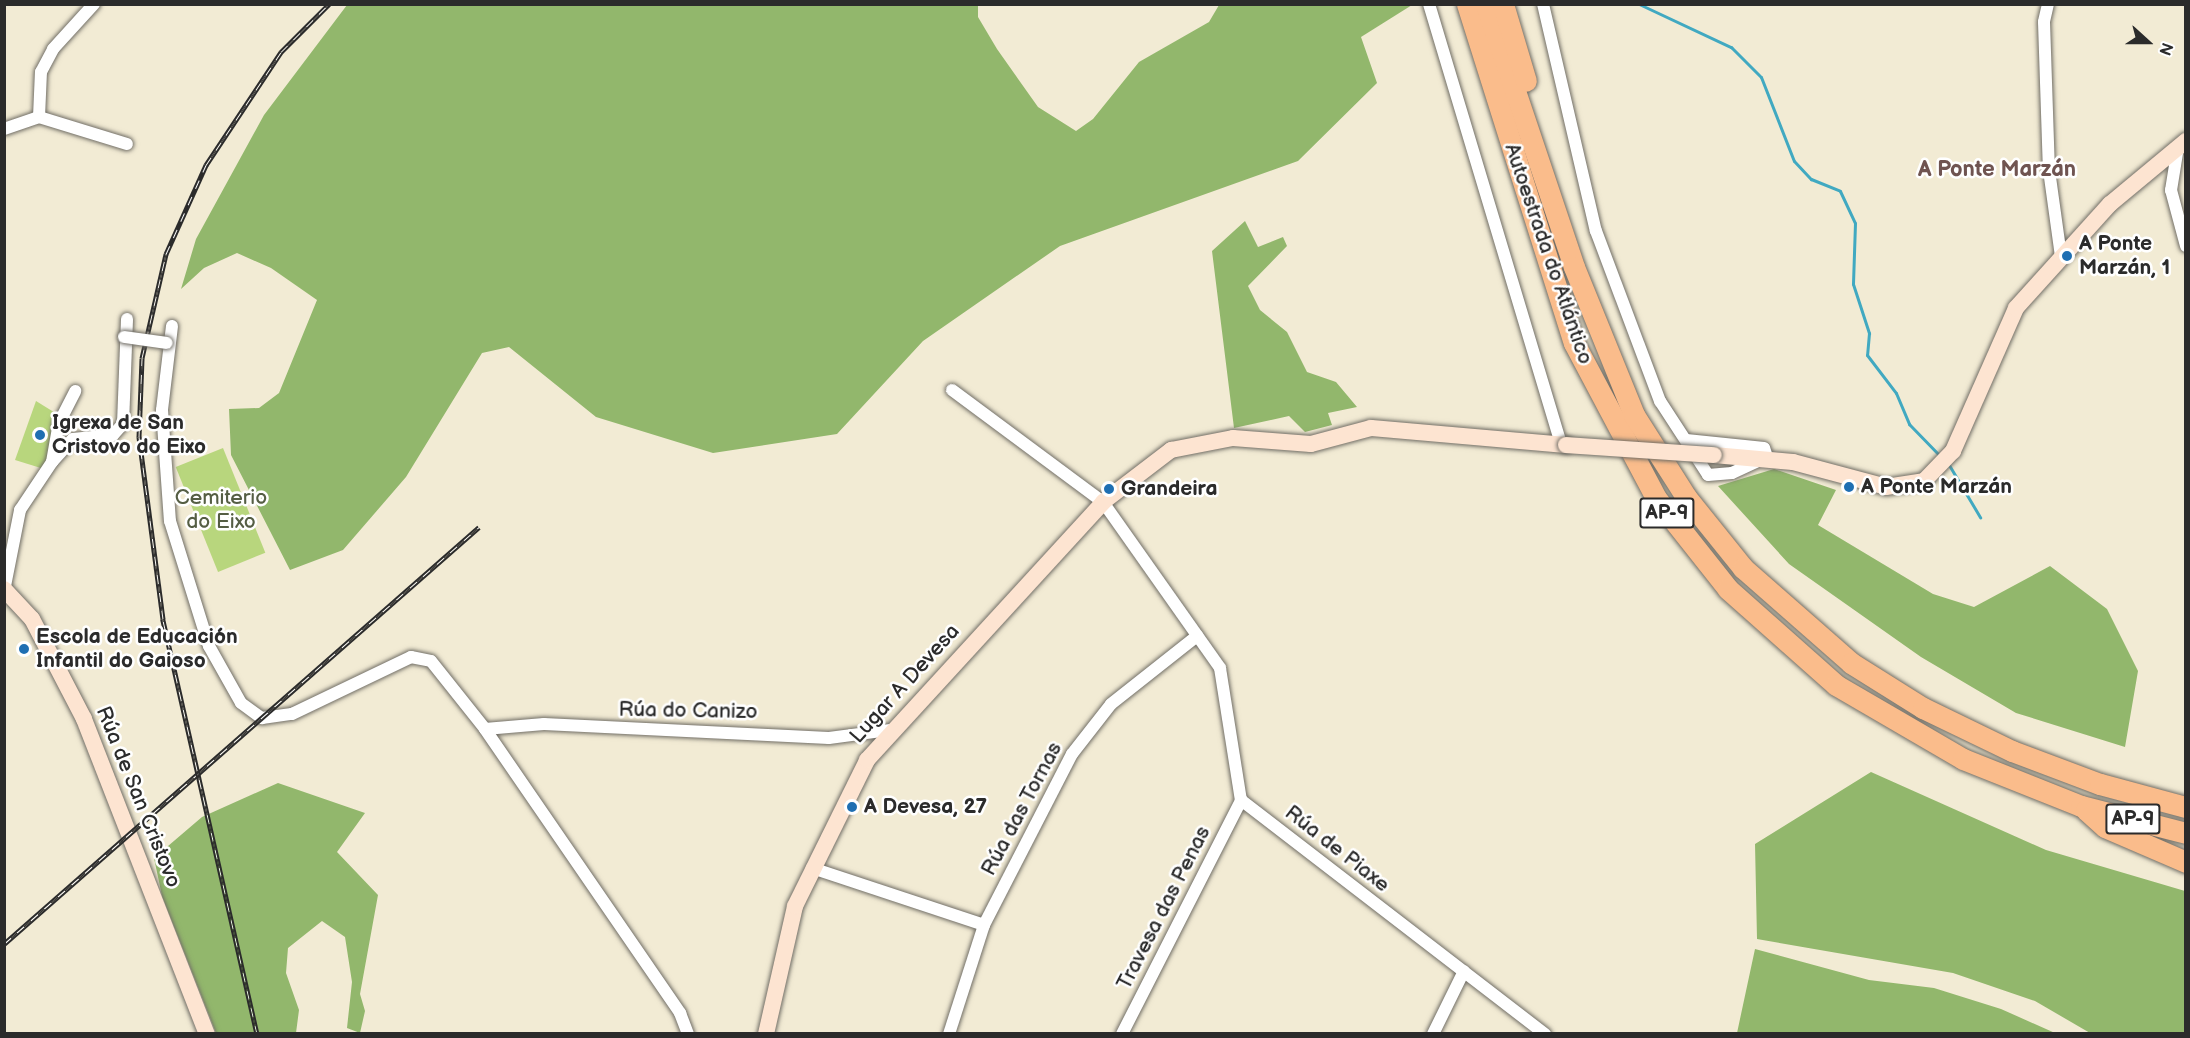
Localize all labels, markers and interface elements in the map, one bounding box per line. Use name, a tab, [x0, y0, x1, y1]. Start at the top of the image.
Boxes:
north arrow	[2118, 12, 2178, 72]
text: N	[2154, 40, 2176, 58]
street label: Autoestrada do Atlántico	[1498, 140, 1598, 368]
district label: A Ponte Marzán	[1918, 157, 2076, 183]
place label: A Ponte Marzán, 1	[2079, 231, 2170, 281]
marker: A Ponte Marzán, 1	[2060, 249, 2074, 263]
place label: Igrexa de San Cristovo do Eixo	[52, 410, 206, 460]
marker: Igrexa de San Cristovo do Eixo	[33, 428, 47, 442]
place label: A Ponte Marzán	[1861, 474, 2012, 500]
place label: Grandeira	[1121, 476, 1217, 502]
marker: A Ponte Marzán	[1842, 480, 1856, 494]
marker: Grandeira	[1102, 482, 1116, 496]
park label: Cemiterio do Eixo	[175, 485, 267, 535]
road number: AP-9	[1638, 496, 1696, 530]
street label: Lugar A Devesa	[845, 619, 965, 749]
place label: Escola de Educación Infantil do Gaioso	[36, 624, 238, 674]
marker: Escola de Educación Infantil do Gaioso	[17, 642, 31, 656]
street label: Rúa do Canizo	[618, 697, 758, 725]
street label: Rúa de San Cristovo	[90, 703, 186, 891]
street label: Rúa das Tornas	[976, 738, 1068, 880]
place label: A Devesa, 27	[864, 794, 987, 820]
marker: A Devesa, 27	[845, 800, 859, 814]
street label: Rúa de Piaxe	[1280, 800, 1394, 898]
road number: AP-9	[2104, 802, 2162, 836]
street label: Travesa das Penas	[1112, 822, 1216, 994]

